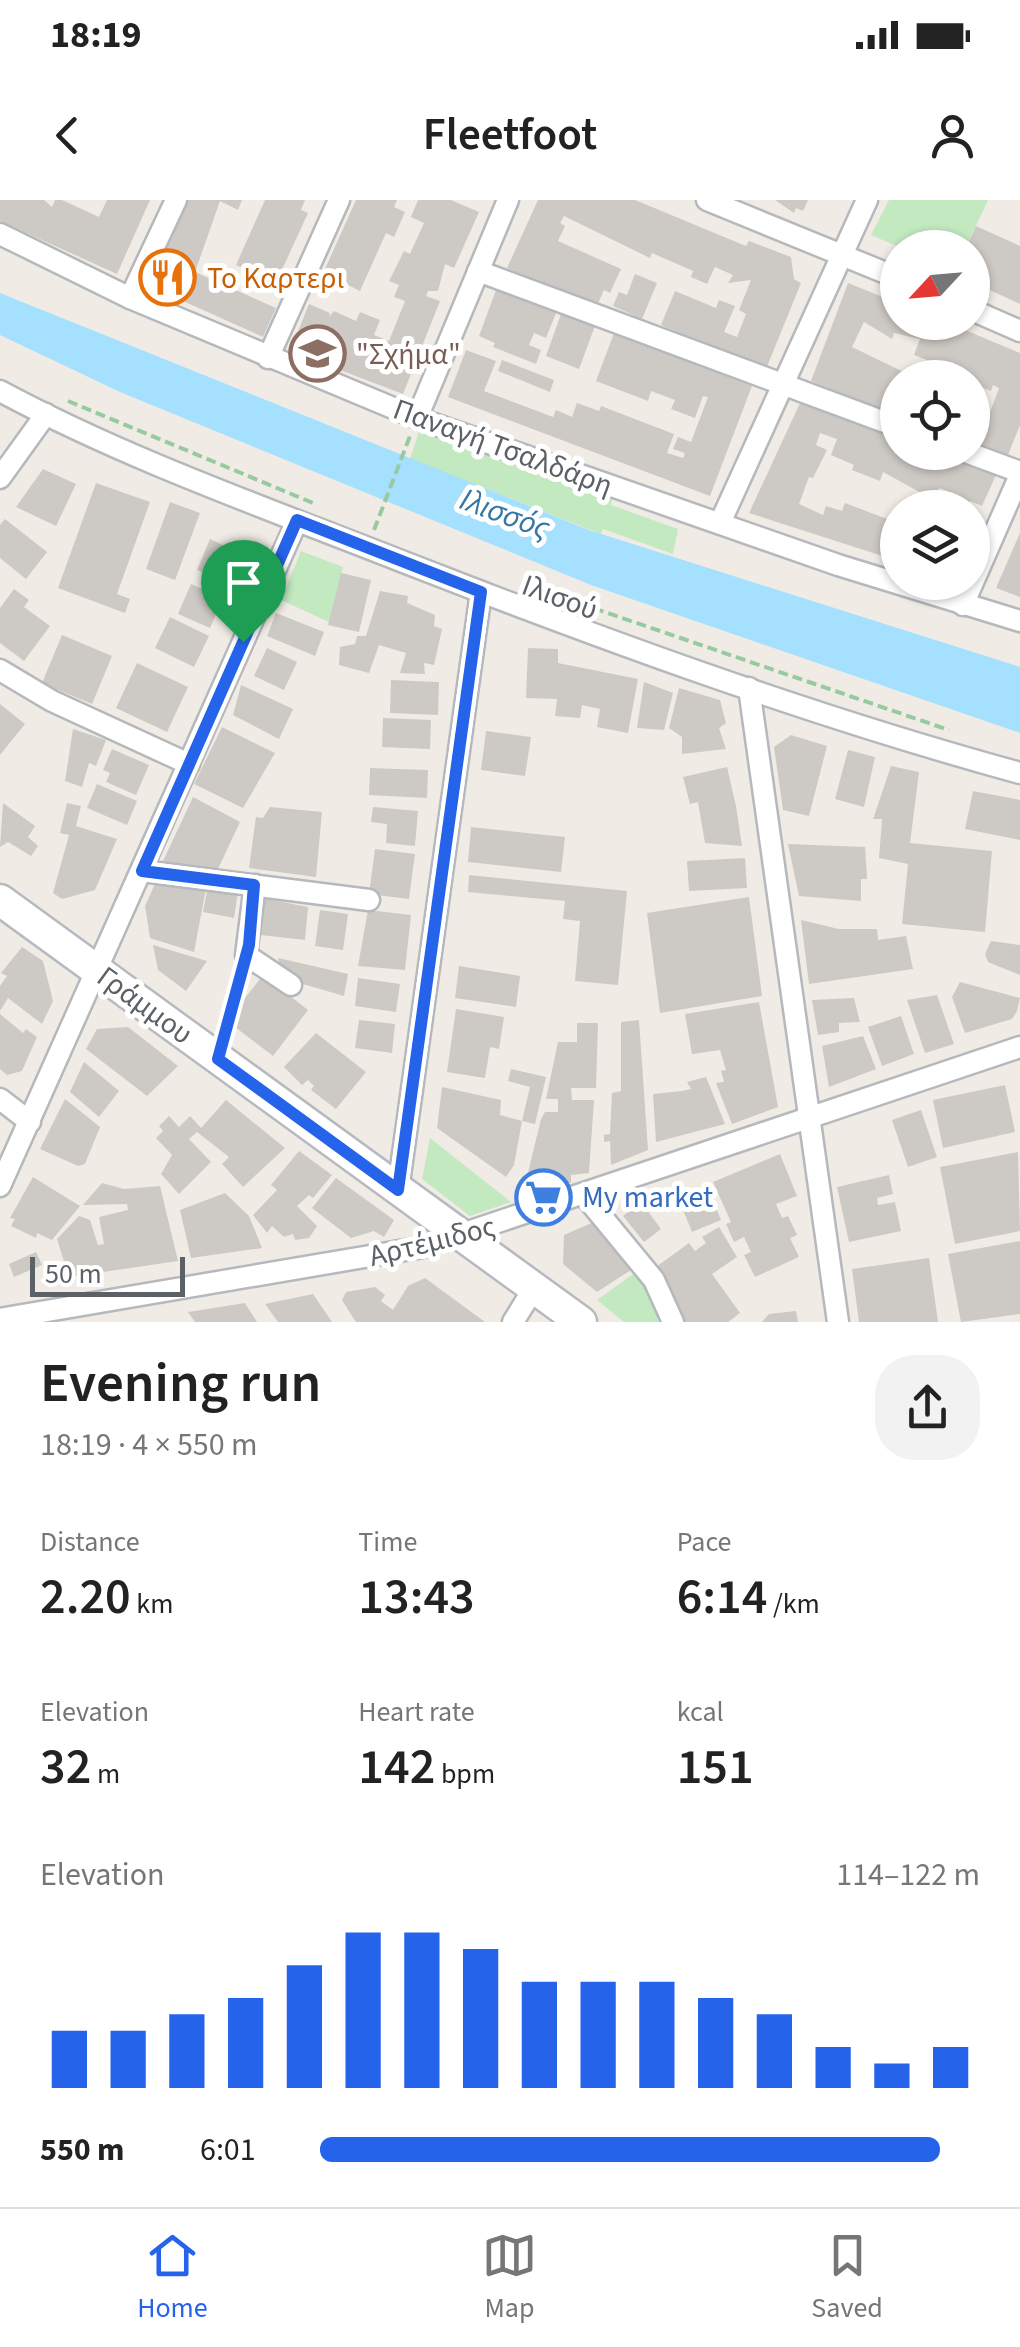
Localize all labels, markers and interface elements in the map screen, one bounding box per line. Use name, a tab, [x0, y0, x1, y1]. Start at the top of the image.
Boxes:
text: 18:19	[50, 8, 142, 62]
text: Fleetfoot	[423, 103, 597, 167]
icon: back	[40, 108, 95, 163]
icon: person	[925, 108, 980, 163]
north arrow	[880, 230, 990, 340]
map controls	[880, 230, 990, 600]
restaurant icon: Το Καρτερι	[138, 248, 198, 308]
place label: Το Καρτερι	[207, 257, 344, 300]
school or university icon: "Σχήμα"	[287, 324, 347, 384]
place label: "Σχήμα"	[356, 333, 461, 376]
button: locate	[880, 360, 990, 470]
street label: Παναγή Τσαλδάρη	[387, 388, 619, 507]
water label: Ιλισσός	[453, 476, 557, 552]
button: layers	[880, 490, 990, 600]
pin	[201, 540, 286, 643]
icon: arrive	[216, 555, 271, 610]
street label: Ιλισού	[516, 564, 604, 631]
street label: Γράμμου	[88, 956, 202, 1055]
supermarket icon: My market	[513, 1167, 573, 1227]
place label: My market	[582, 1176, 713, 1219]
street label: Αρτέμιδος	[364, 1205, 500, 1278]
scale bar	[30, 1252, 185, 1296]
text: 50 m	[45, 1254, 102, 1294]
text: Evening run	[40, 1345, 321, 1423]
button: share	[875, 1355, 980, 1460]
text: 18:19 · 4 × 550 m	[40, 1422, 258, 1468]
text: Distance	[40, 1522, 140, 1562]
text: Time	[358, 1522, 417, 1562]
text: Pace	[677, 1522, 732, 1562]
text: 2.20	[40, 1562, 131, 1633]
text: 13:43	[358, 1562, 475, 1633]
text: 6:14	[677, 1562, 767, 1633]
text: km	[131, 1584, 173, 1624]
text: /km	[767, 1584, 820, 1624]
text: Elevation	[40, 1692, 149, 1732]
text: Heart rate	[358, 1692, 475, 1732]
text: kcal	[677, 1692, 724, 1732]
text: 32	[40, 1732, 91, 1803]
text: 142	[358, 1732, 435, 1803]
text: 151	[677, 1732, 754, 1803]
text: m	[91, 1754, 120, 1794]
text: bpm	[435, 1754, 495, 1794]
text: Elevation	[40, 1852, 165, 1898]
text: 114–122 m	[836, 1852, 980, 1898]
text: 550 m	[40, 2127, 125, 2173]
text: 6:01	[200, 2127, 256, 2173]
tab: Home	[137, 2228, 208, 2328]
tab: Map	[482, 2228, 537, 2328]
tab: Saved	[811, 2228, 883, 2328]

